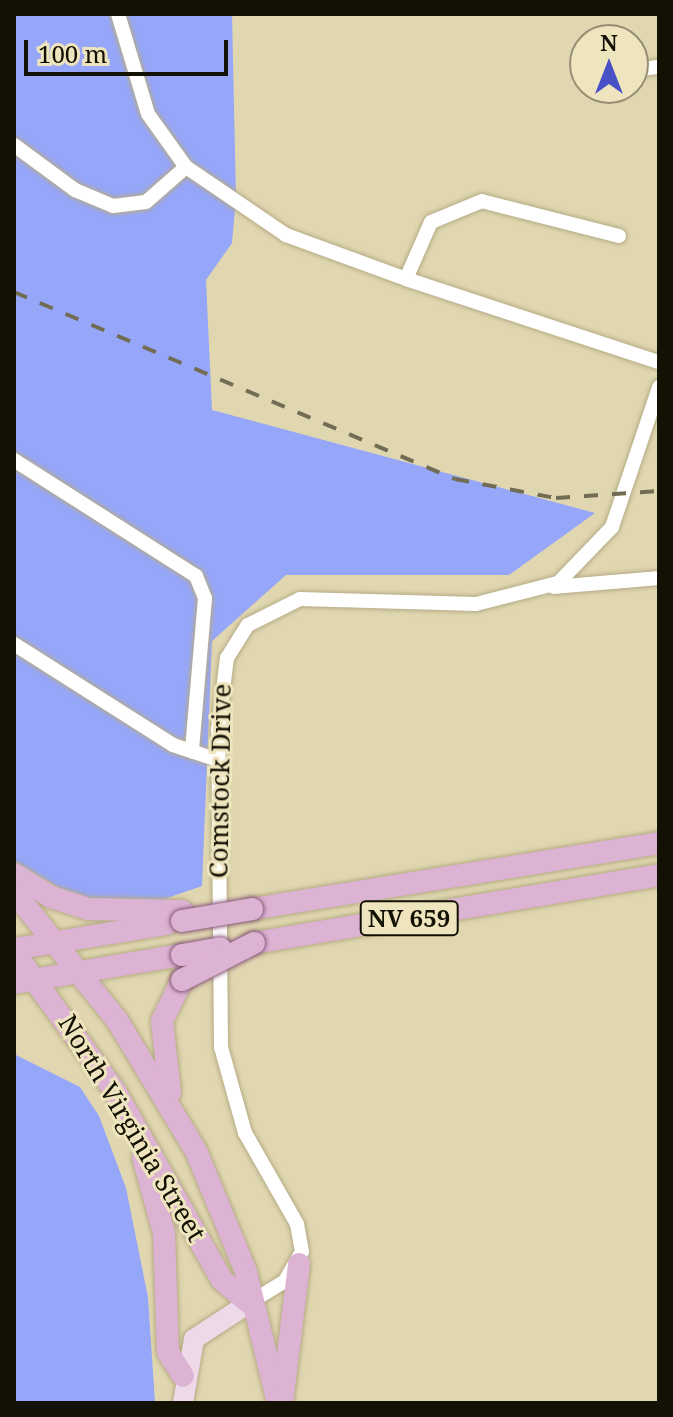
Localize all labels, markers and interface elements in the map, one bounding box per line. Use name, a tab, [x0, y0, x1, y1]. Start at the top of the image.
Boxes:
scale bar	[28, 24, 232, 74]
north arrow	[569, 24, 649, 104]
text: N	[600, 27, 618, 57]
text: 100 m	[38, 37, 107, 70]
street label: Comstock Drive	[203, 683, 237, 879]
road number: NV 659	[359, 898, 459, 938]
street label: North Virginia Street	[52, 1009, 212, 1247]

